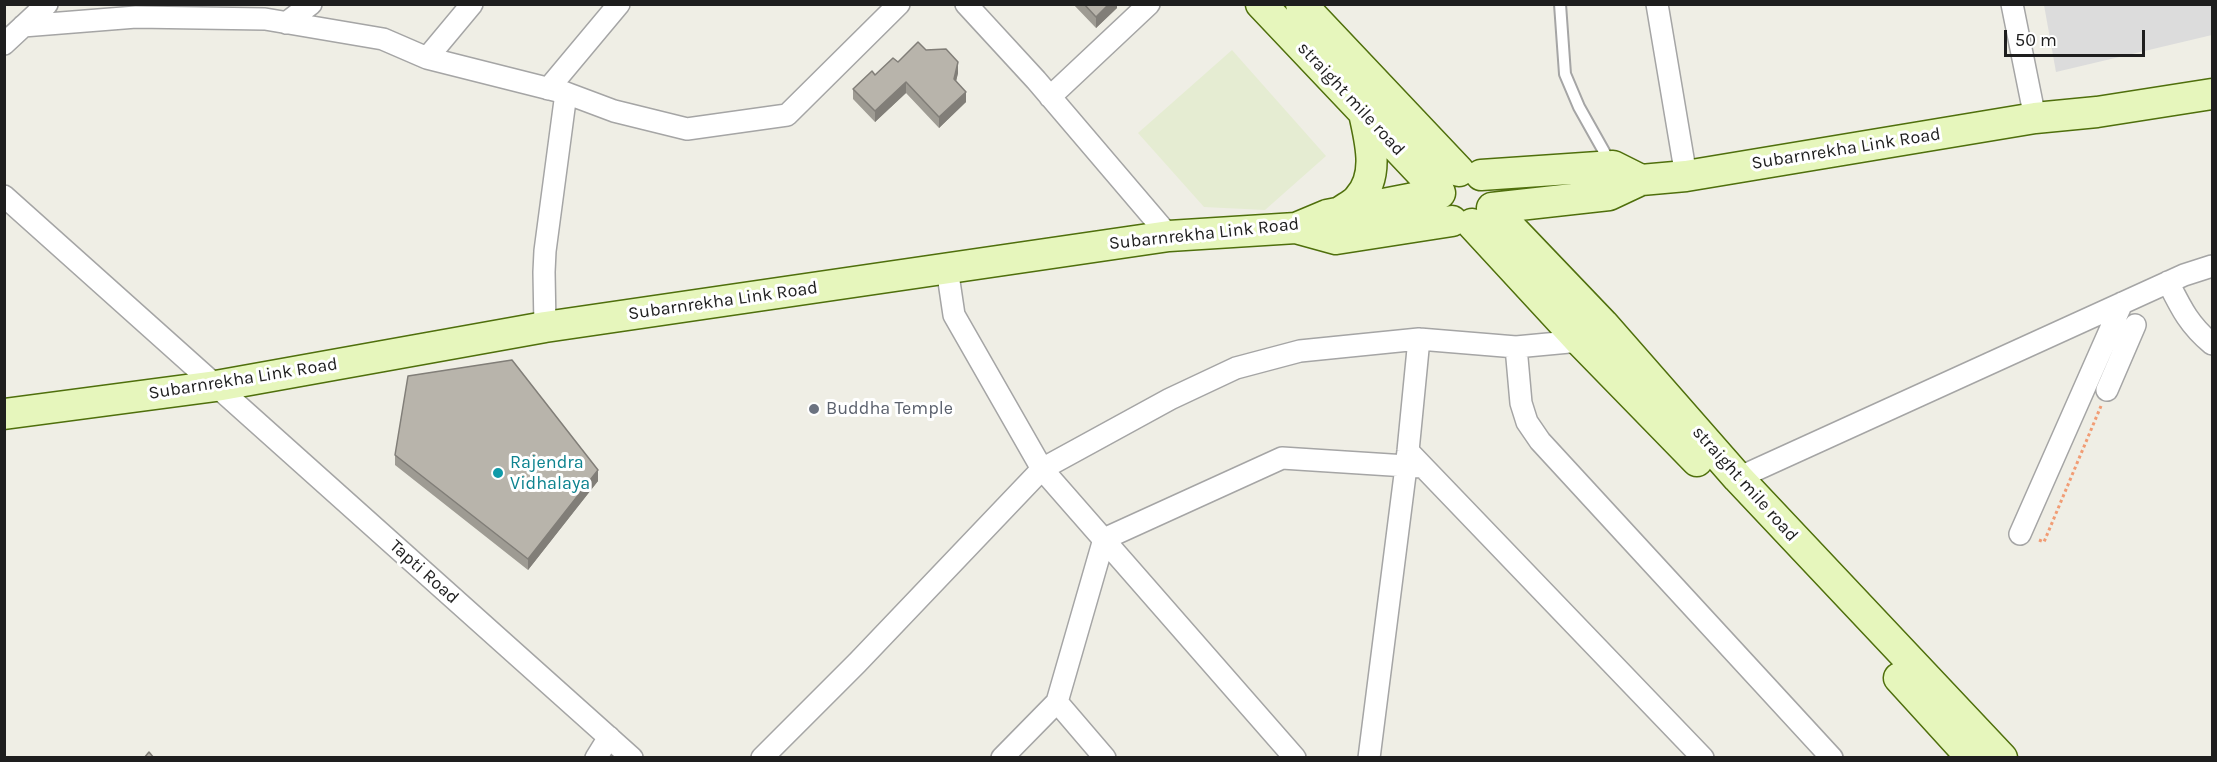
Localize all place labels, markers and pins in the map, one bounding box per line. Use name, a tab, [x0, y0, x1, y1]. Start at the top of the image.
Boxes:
place label: Buddha Temple	[826, 398, 953, 420]
marker: Buddha Temple	[807, 402, 821, 416]
place label: Rajendra Vidhalaya	[510, 452, 590, 494]
marker: Rajendra Vidhalaya	[491, 466, 505, 480]

